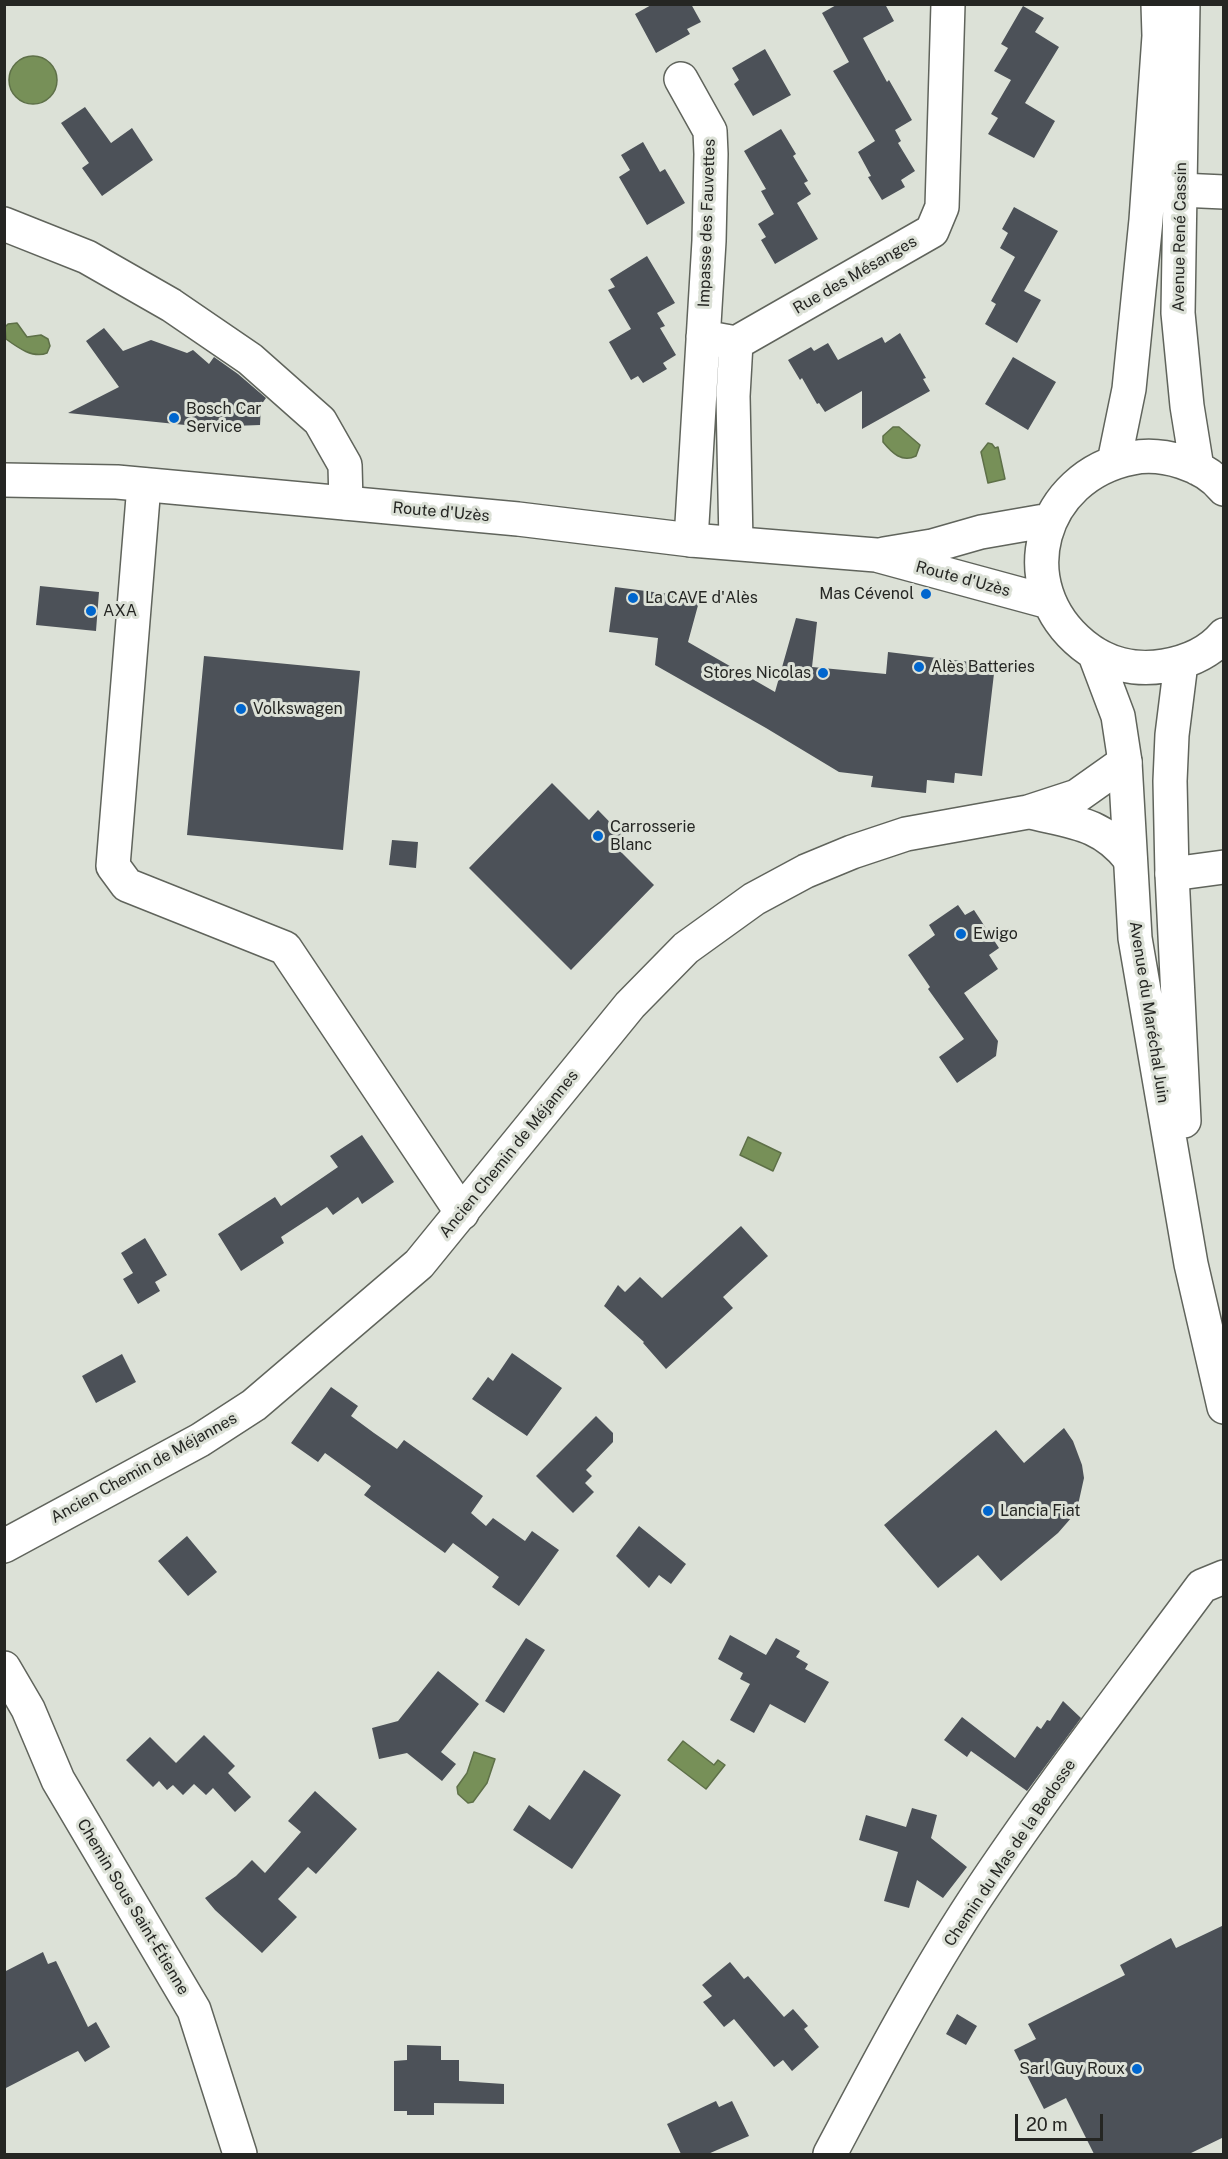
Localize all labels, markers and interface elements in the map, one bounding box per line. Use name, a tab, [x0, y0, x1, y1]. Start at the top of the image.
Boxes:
street label: Impasse des Fauvettes	[694, 138, 720, 308]
street label: Avenue René Cassin	[1169, 162, 1191, 312]
street label: Rue des Mésanges	[790, 232, 920, 318]
place label: Bosch Car Service	[186, 399, 262, 437]
marker: Bosch Car Service	[167, 411, 181, 425]
street label: Route d'Uzès	[392, 498, 490, 526]
street label: Route d'Uzès	[914, 557, 1012, 601]
place label: Mas Cévenol	[819, 584, 914, 604]
marker: Mas Cévenol	[919, 587, 933, 601]
place label: La CAVE d'Alès	[645, 588, 758, 608]
marker: La CAVE d'Alès	[626, 591, 640, 605]
place label: AXA	[103, 601, 137, 621]
marker: AXA	[84, 604, 98, 618]
place label: Alès Batteries	[931, 657, 1035, 677]
marker: Alès Batteries	[912, 660, 926, 674]
place label: Stores Nicolas	[703, 663, 811, 683]
marker: Stores Nicolas	[816, 666, 830, 680]
place label: Volkswagen	[253, 699, 343, 719]
marker: Volkswagen	[234, 702, 248, 716]
place label: Carrosserie Blanc	[610, 817, 696, 855]
marker: Carrosserie Blanc	[591, 829, 605, 843]
street label: Avenue du Maréchal Juin	[1125, 920, 1173, 1104]
place label: Ewigo	[973, 924, 1018, 944]
marker: Ewigo	[954, 927, 968, 941]
street label: Ancien Chemin de Méjannes	[435, 1066, 583, 1242]
street label: Ancien Chemin de Méjannes	[48, 1409, 240, 1527]
place label: Lancia Fiat	[1000, 1501, 1081, 1521]
marker: Lancia Fiat	[981, 1504, 995, 1518]
street label: Chemin du Mas de la Bedosse	[940, 1756, 1080, 1950]
street label: Chemin Sous Saint-Étienne	[73, 1816, 193, 1998]
place label: Sarl Guy Roux	[1019, 2059, 1125, 2079]
marker: Sarl Guy Roux	[1130, 2062, 1144, 2076]
scale bar	[1018, 2102, 1106, 2140]
text: 20 m	[1026, 2114, 1068, 2135]

